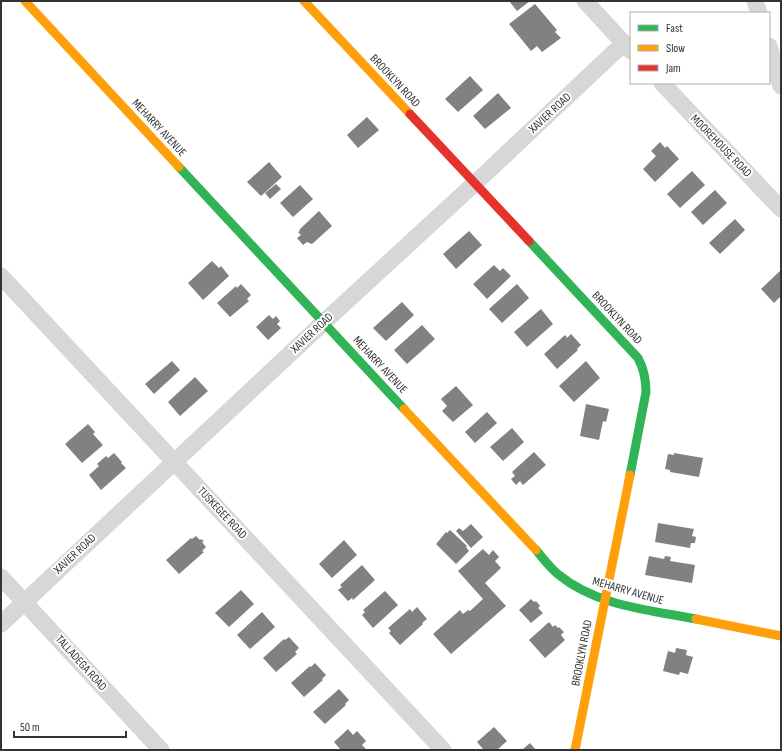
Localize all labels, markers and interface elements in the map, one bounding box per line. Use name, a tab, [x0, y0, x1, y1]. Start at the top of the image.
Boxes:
legend	[630, 12, 770, 84]
text: Fast	[666, 21, 683, 36]
text: Slow	[666, 41, 685, 56]
street label: BROOKLYN ROAD	[367, 51, 423, 111]
text: Jam	[665, 61, 681, 76]
street label: XAVIER ROAD	[525, 90, 574, 137]
street label: MEHARRY AVENUE	[129, 96, 190, 160]
street label: MOOREHOUSE ROAD	[687, 111, 755, 181]
street label: BROOKLYN ROAD	[589, 288, 645, 348]
street label: XAVIER ROAD	[287, 310, 336, 357]
street label: MEHARRY AVENUE	[350, 333, 411, 397]
street label: TUSKEGEE ROAD	[194, 484, 250, 542]
street label: XAVIER ROAD	[50, 531, 99, 578]
street label: MEHARRY AVENUE	[591, 574, 665, 608]
street label: BROOKLYN ROAD	[568, 619, 596, 687]
street label: TALLADEGA ROAD	[52, 632, 110, 694]
scale bar	[14, 713, 126, 739]
text: 50 m	[20, 720, 40, 735]

